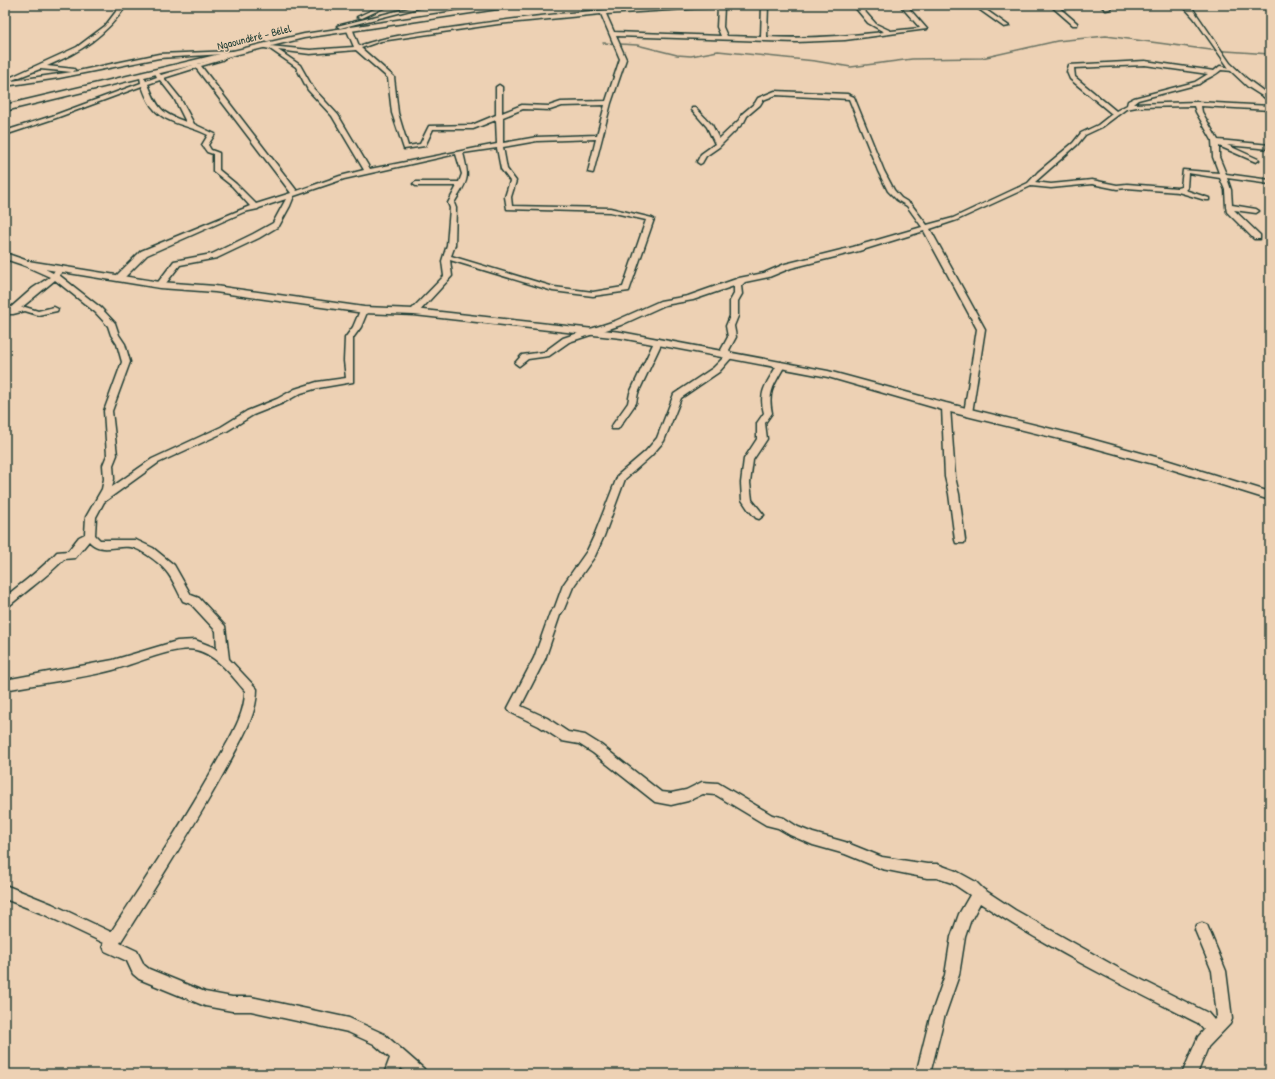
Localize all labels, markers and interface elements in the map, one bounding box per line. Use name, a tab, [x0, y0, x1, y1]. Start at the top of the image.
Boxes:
street label: Ngaoundéré - Bélel	[216, 21, 293, 53]

